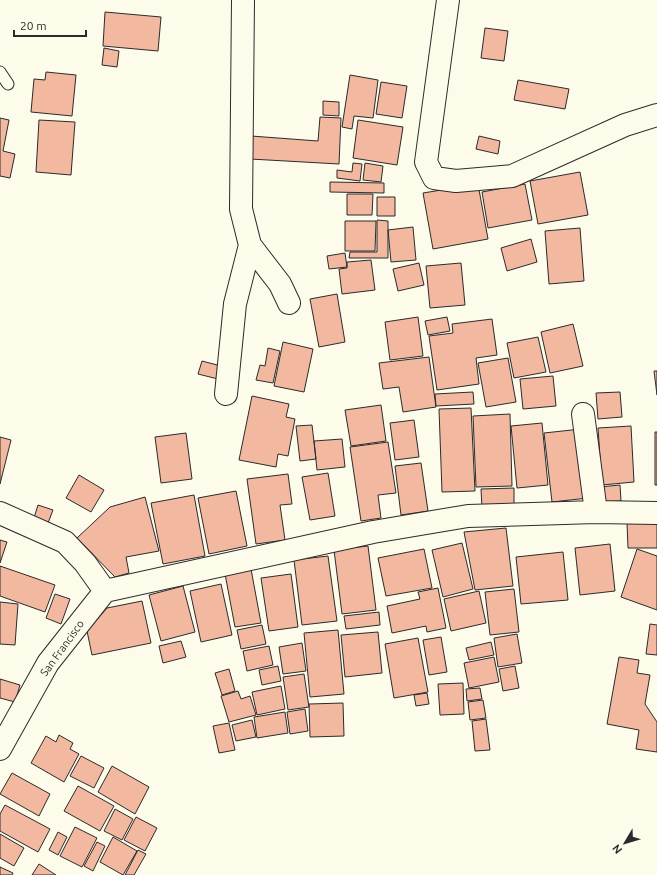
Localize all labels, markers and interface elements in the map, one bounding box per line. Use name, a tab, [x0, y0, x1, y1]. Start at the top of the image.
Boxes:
scale bar	[14, 12, 86, 38]
text: 20 m	[20, 19, 47, 32]
street label: San Francisco	[38, 618, 86, 678]
north arrow	[605, 823, 645, 863]
text: N	[610, 842, 624, 856]

